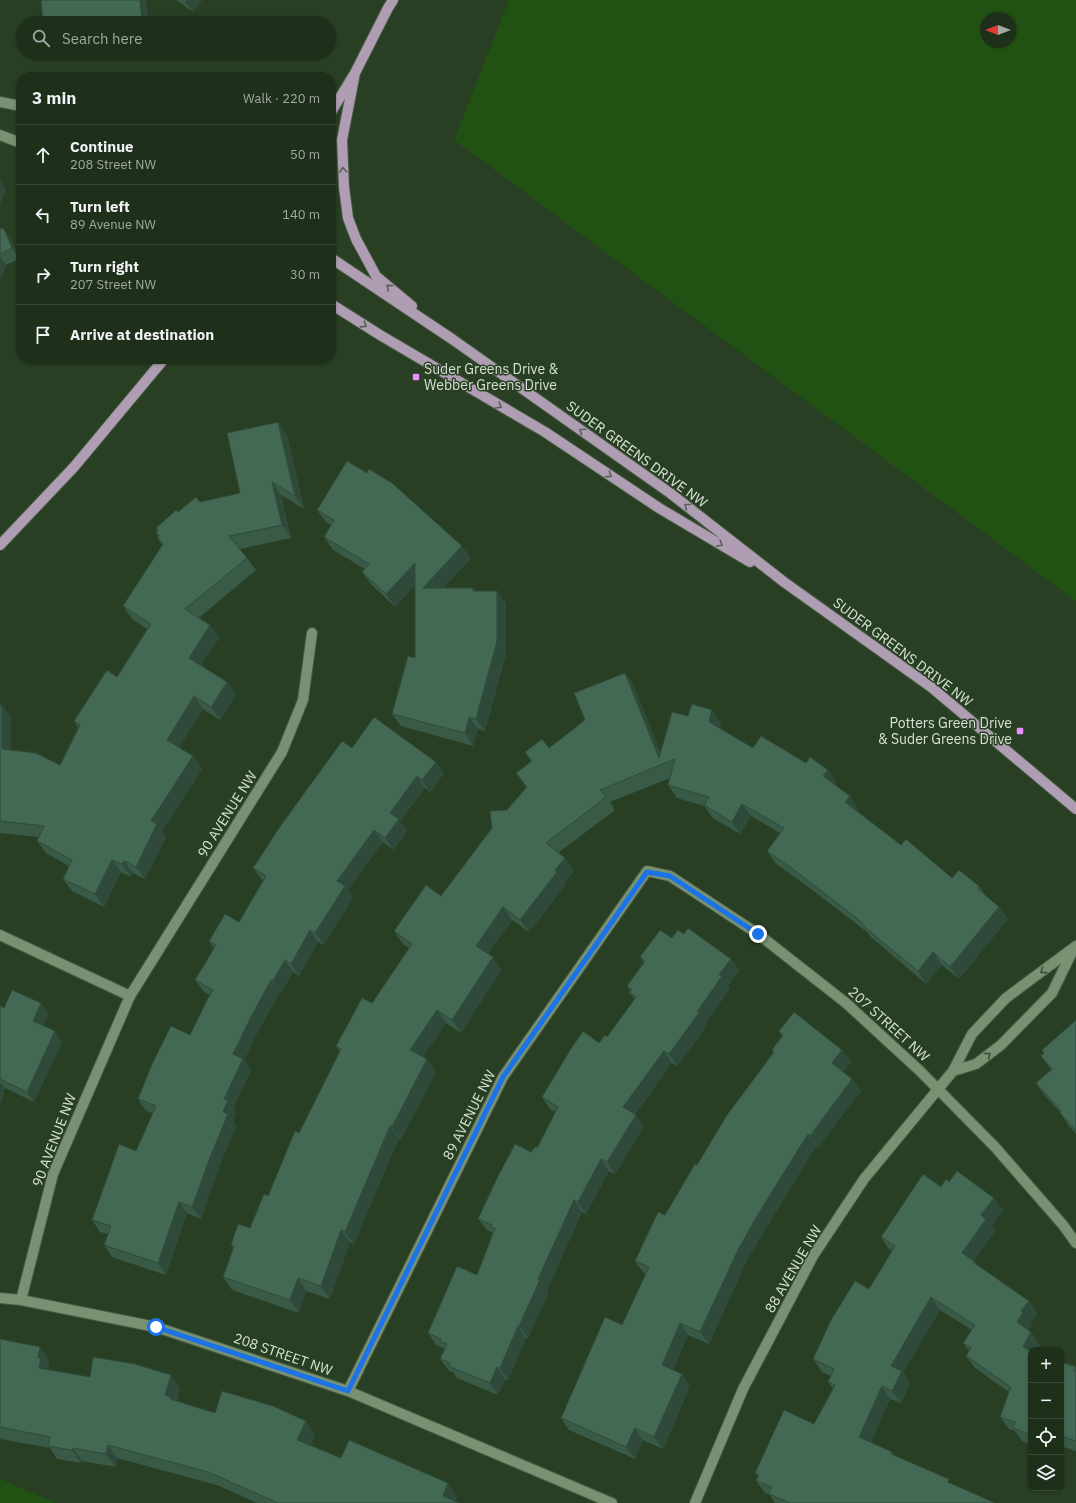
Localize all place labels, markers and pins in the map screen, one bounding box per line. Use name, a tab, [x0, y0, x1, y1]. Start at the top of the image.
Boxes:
place label: Suder Greens Drive & Webber Greens Drive	[424, 360, 558, 394]
marker: Suder Greens Drive & Webber Greens Drive	[411, 372, 421, 382]
place label: Potters Green Drive & Suder Greens Drive	[878, 714, 1012, 748]
marker: Potters Green Drive & Suder Greens Drive	[1015, 726, 1025, 736]

